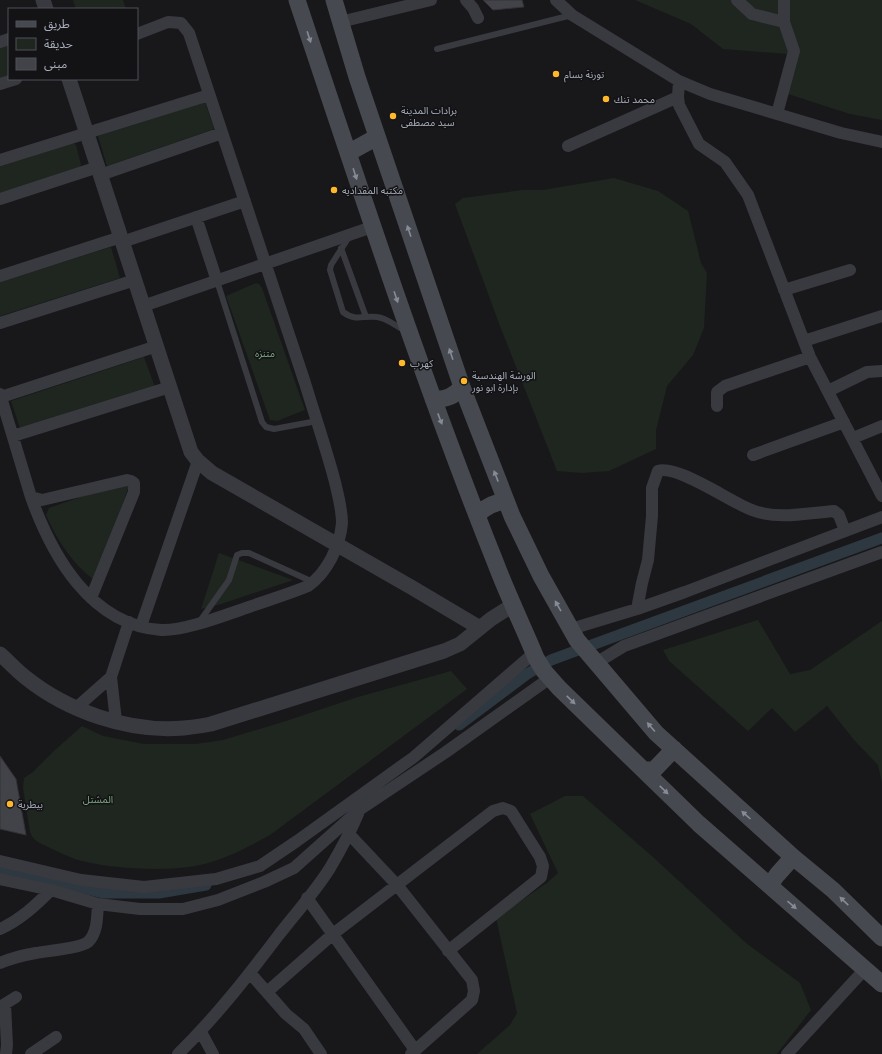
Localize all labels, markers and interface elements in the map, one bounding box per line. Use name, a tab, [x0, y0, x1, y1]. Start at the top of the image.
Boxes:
legend	[8, 8, 138, 80]
text: طريق	[44, 16, 70, 32]
one-way arrow	[307, 31, 313, 43]
text: حديقة	[44, 36, 73, 51]
text: مبنى	[44, 56, 67, 71]
place label: تورنة بسام	[564, 68, 604, 83]
marker: تورنة بسام	[551, 69, 561, 79]
place label: محمد تنك	[614, 93, 655, 106]
marker: محمد تنك	[601, 94, 611, 104]
place label: برادات المدينة سيد مصطفى	[401, 104, 457, 129]
marker: برادات المدينة سيد مصطفى	[388, 111, 398, 121]
one-way arrow	[352, 168, 358, 180]
place label: مكتبه المقداديه	[342, 184, 403, 197]
marker: مكتبه المقداديه	[329, 185, 339, 195]
one-way arrow	[406, 225, 412, 237]
one-way arrow	[394, 291, 400, 303]
park label: متنزه	[255, 347, 275, 360]
one-way arrow	[448, 348, 454, 360]
place label: كهرب	[410, 357, 434, 370]
marker: كهرب	[397, 358, 407, 368]
place label: الورشة الهندسية بإدارة ابو نور	[471, 369, 536, 394]
marker: الورشة الهندسية بإدارة ابو نور	[459, 376, 469, 386]
one-way arrow	[438, 414, 444, 426]
one-way arrow	[493, 469, 499, 481]
one-way arrow	[554, 600, 561, 612]
one-way arrow	[566, 695, 576, 705]
one-way arrow	[646, 721, 655, 732]
one-way arrow	[659, 785, 669, 795]
park label: المشتل	[83, 793, 113, 806]
place label: بيطرية	[18, 798, 43, 811]
marker: بيطرية	[5, 799, 15, 809]
one-way arrow	[742, 811, 751, 820]
one-way arrow	[839, 896, 849, 905]
one-way arrow	[787, 901, 797, 910]

